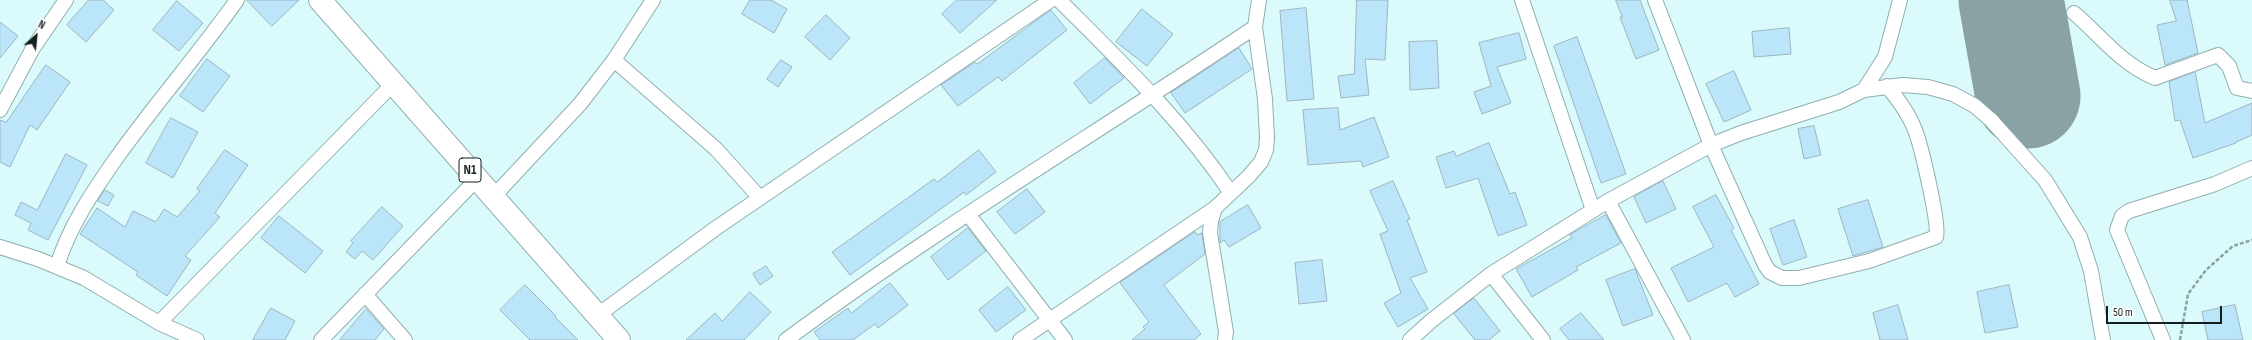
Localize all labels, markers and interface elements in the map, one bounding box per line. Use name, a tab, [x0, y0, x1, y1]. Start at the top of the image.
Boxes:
north arrow	[16, 16, 56, 56]
text: N	[36, 18, 47, 32]
road number: N1	[459, 158, 481, 182]
scale bar	[2108, 298, 2224, 324]
text: 50 m	[2113, 305, 2133, 320]

